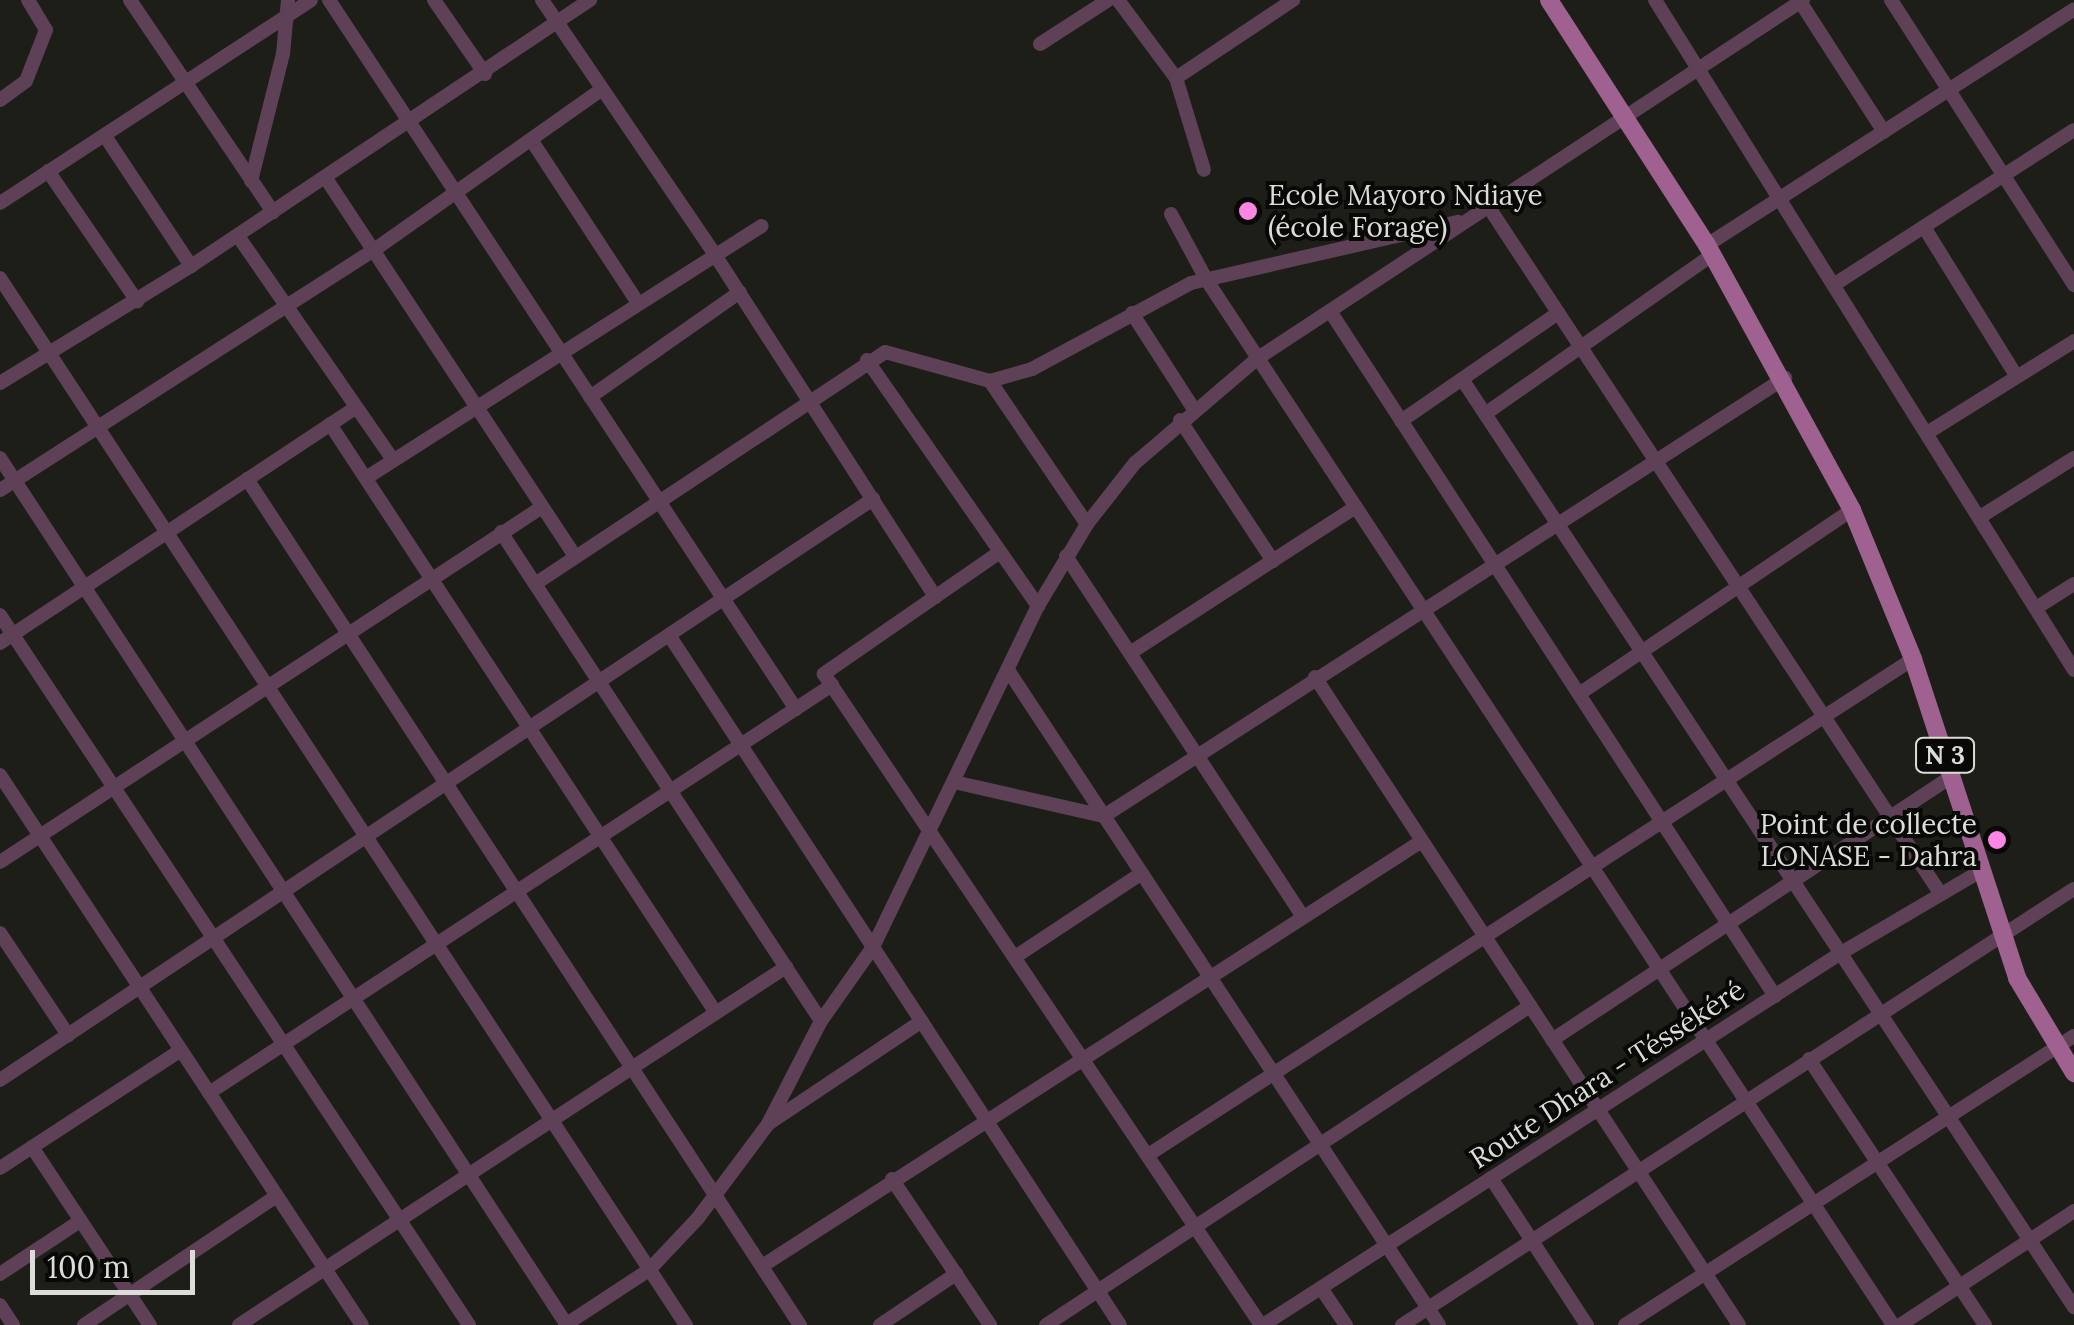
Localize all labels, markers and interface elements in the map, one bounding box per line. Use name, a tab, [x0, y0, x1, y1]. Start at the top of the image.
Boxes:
place label: Ecole Mayoro Ndiaye (école Forage)	[1268, 178, 1543, 244]
marker: Ecole Mayoro Ndiaye (école Forage)	[1237, 200, 1259, 222]
road number: N 3	[1915, 735, 1975, 775]
place label: Point de collecte LONASE - Dahra	[1760, 807, 1977, 873]
marker: Point de collecte LONASE - Dahra	[1986, 829, 2008, 851]
street label: Route Dhara - Téssékéré	[1464, 973, 1750, 1175]
scale bar	[35, 1230, 200, 1292]
text: 100 m	[47, 1248, 130, 1286]

